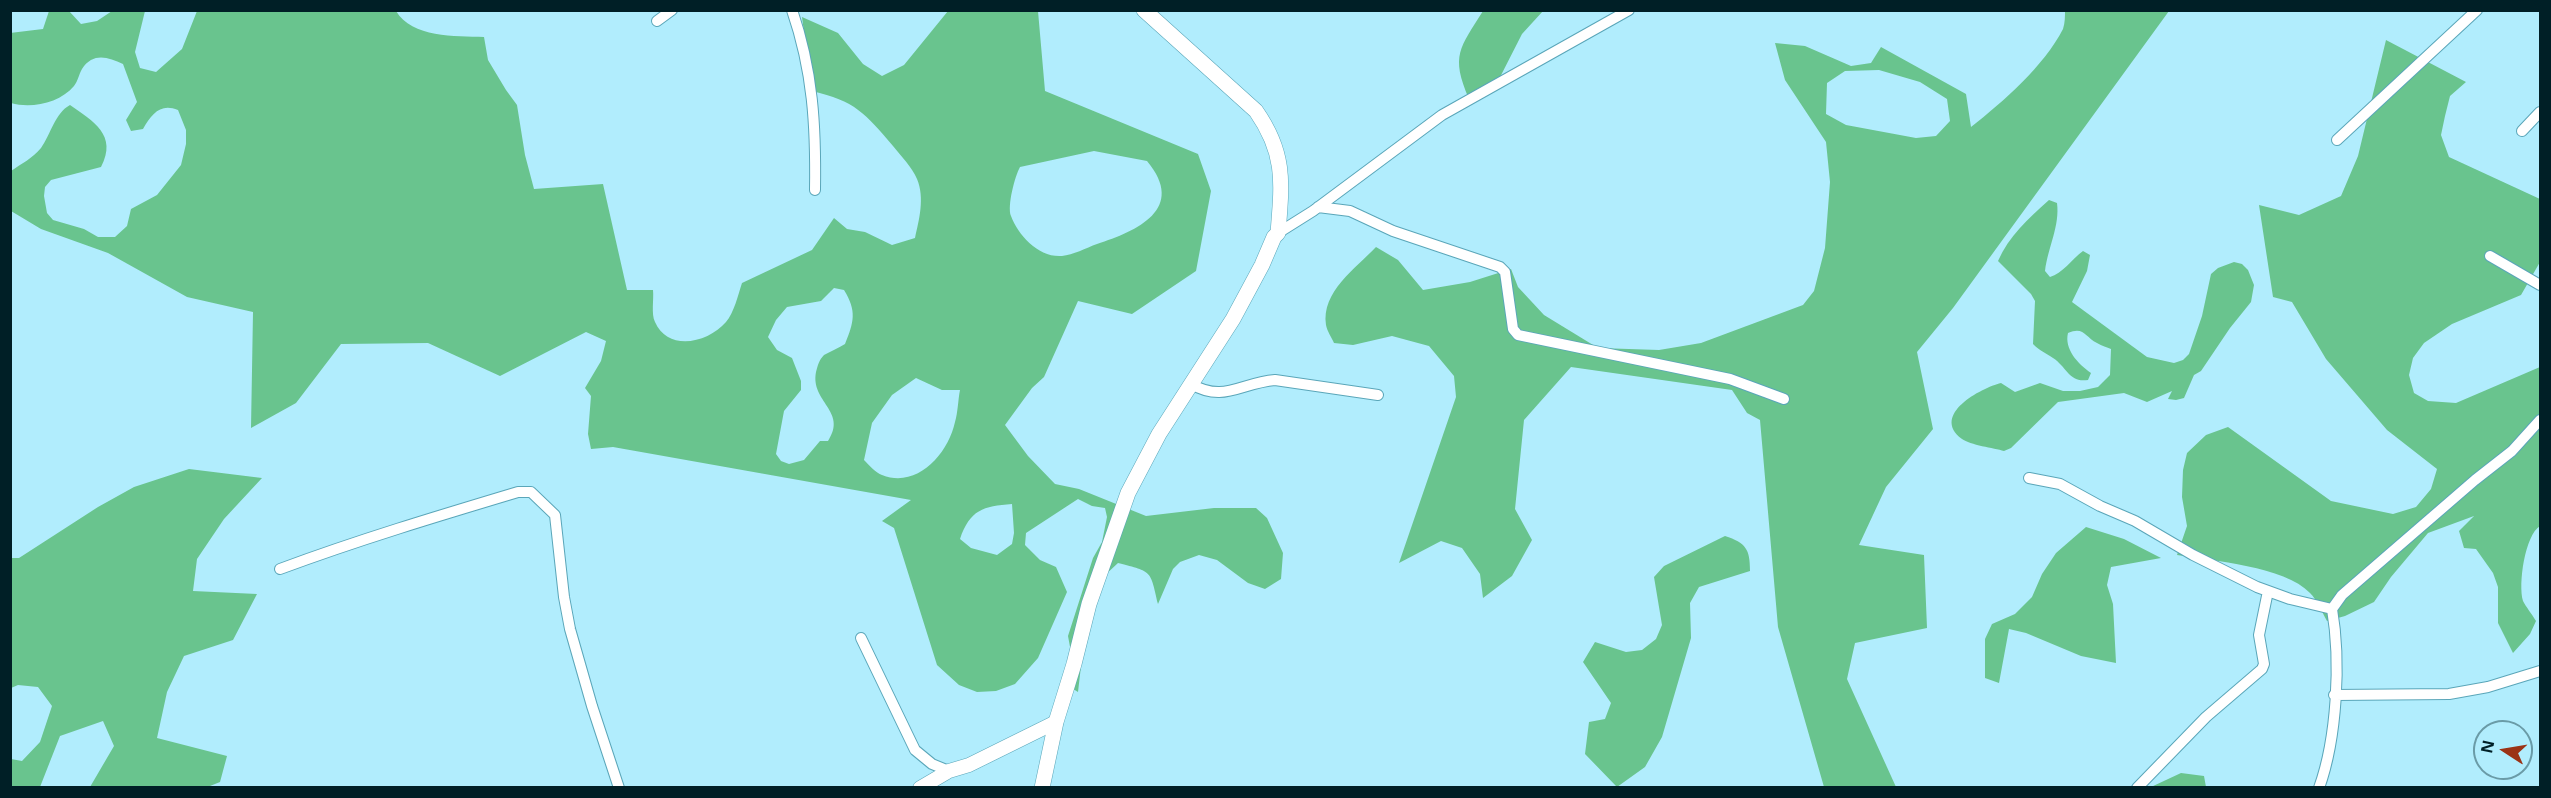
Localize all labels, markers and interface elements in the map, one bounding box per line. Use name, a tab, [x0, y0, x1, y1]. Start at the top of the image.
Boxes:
north arrow	[2473, 720, 2533, 780]
text: N	[2475, 738, 2499, 755]

